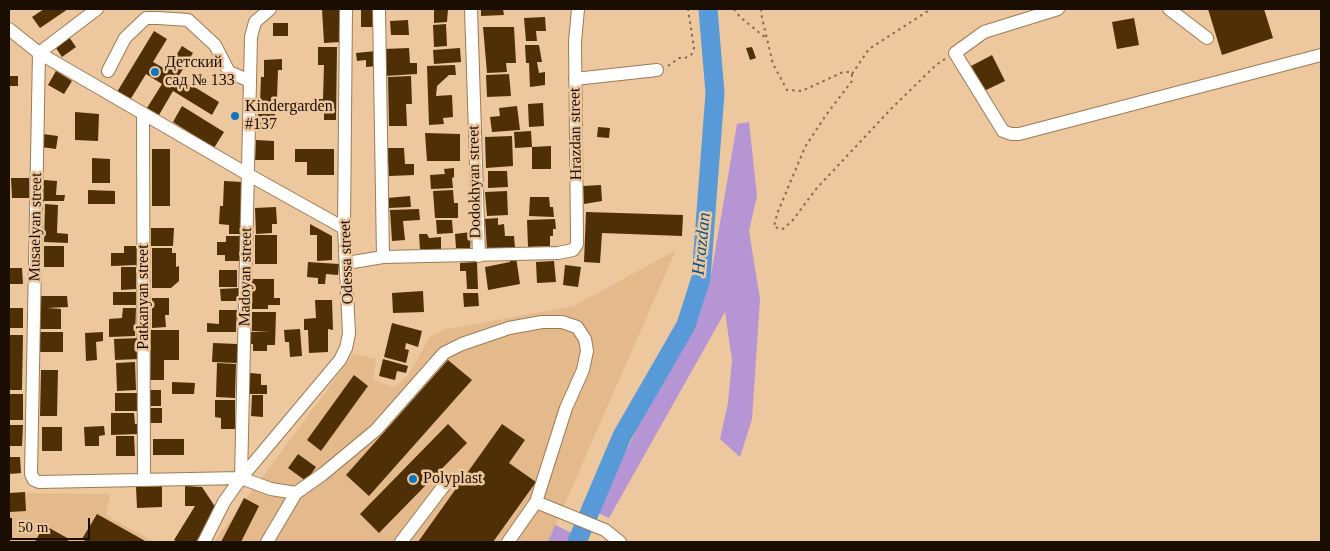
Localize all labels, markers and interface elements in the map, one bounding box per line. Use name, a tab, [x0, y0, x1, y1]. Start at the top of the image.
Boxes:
place label: Детский сад № 133	[165, 53, 239, 91]
marker: Детский сад № 133	[149, 66, 161, 78]
street label: Hrazdan street	[565, 78, 587, 190]
place label: Kindergarden #137	[245, 97, 348, 135]
marker: Kindergarden #137	[229, 110, 241, 122]
street label: Dodokhyan street	[464, 115, 486, 249]
street label: Musaelyan street	[25, 162, 47, 292]
water label: Hrazdan	[688, 207, 716, 281]
street label: Odessa street	[336, 210, 358, 314]
street label: Madoyan street	[235, 218, 257, 336]
street label: Patkanyan street	[134, 234, 154, 360]
place label: Polyplast	[423, 469, 491, 489]
marker: Polyplast	[407, 473, 419, 485]
scale bar	[12, 508, 92, 540]
text: 50 m	[18, 519, 48, 535]

